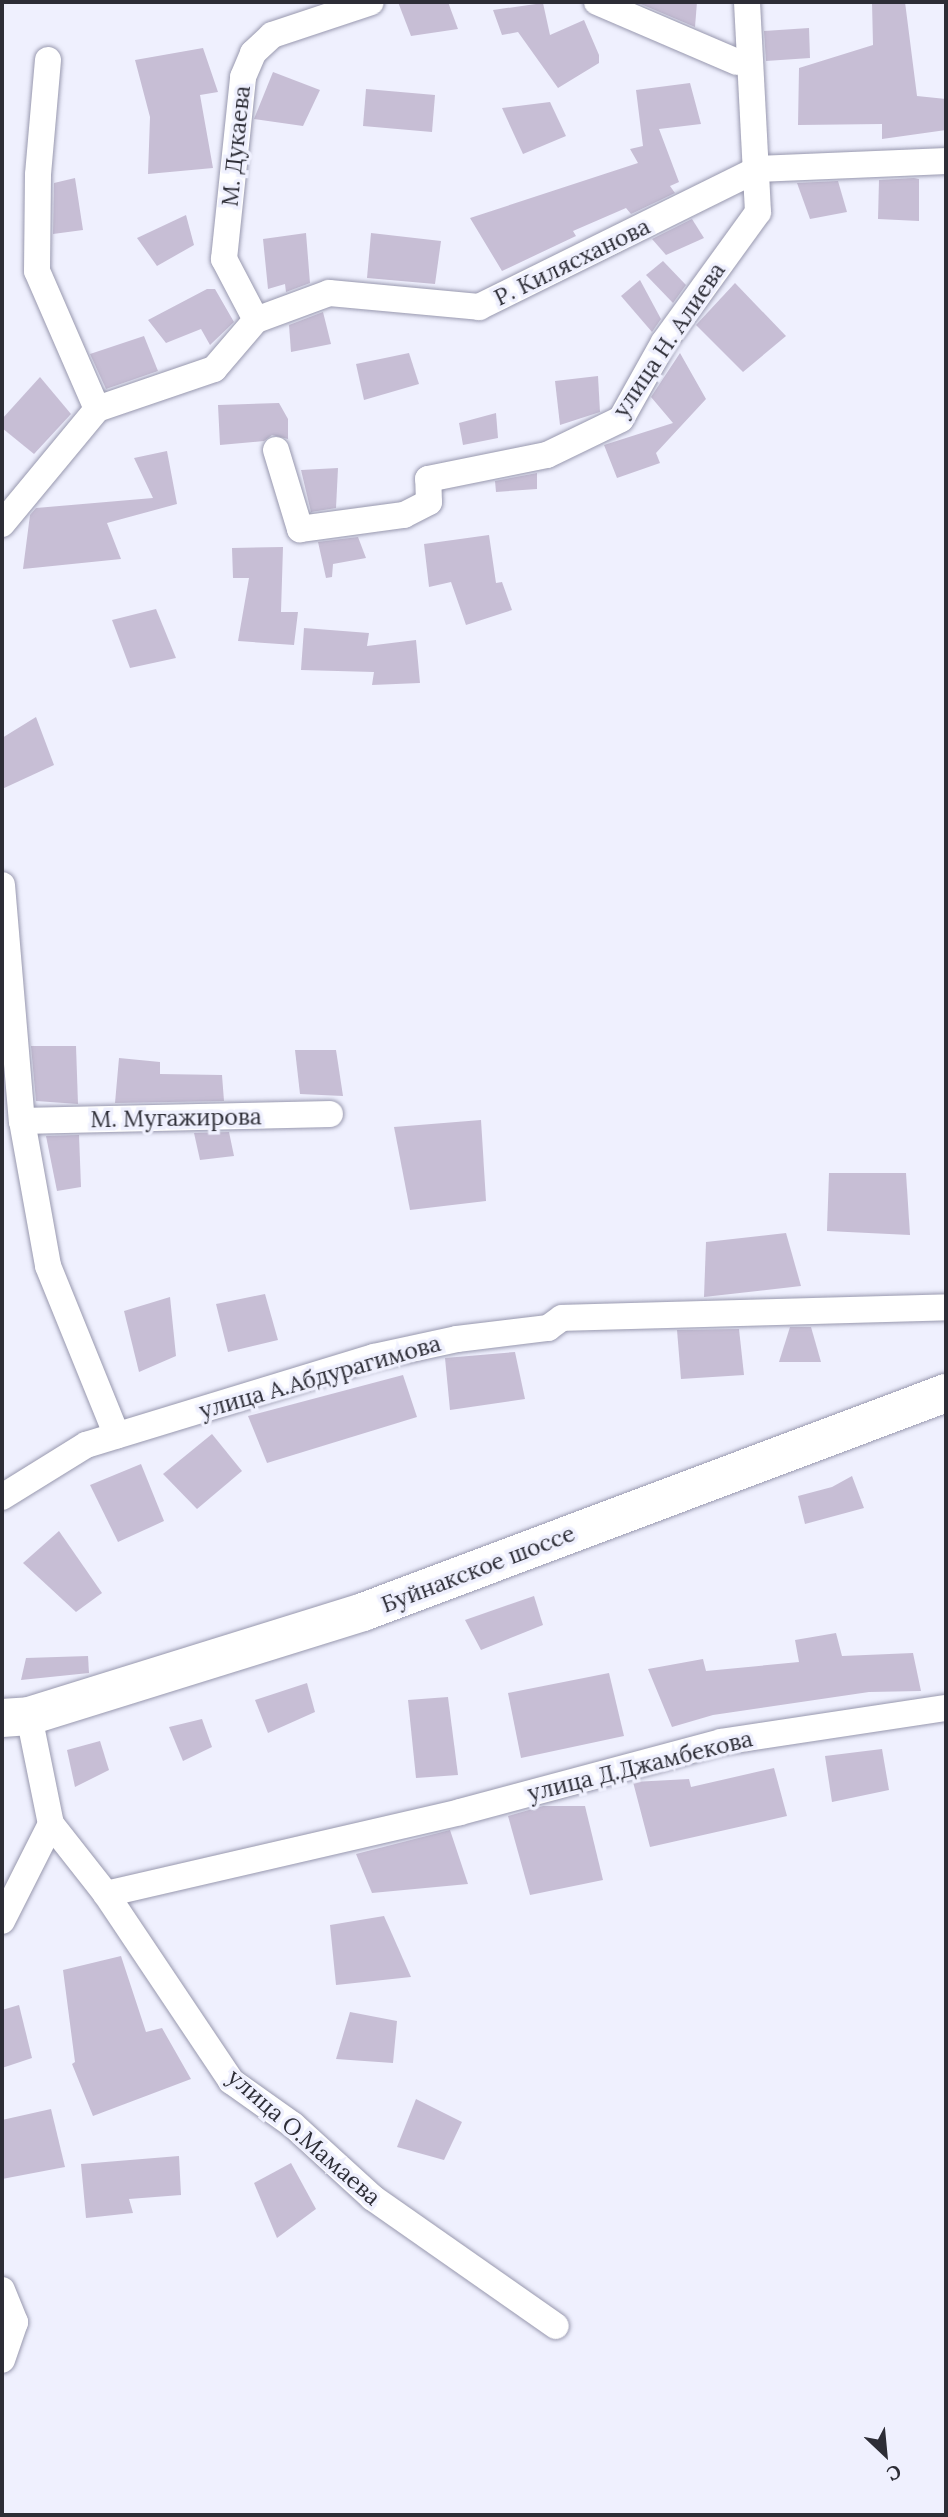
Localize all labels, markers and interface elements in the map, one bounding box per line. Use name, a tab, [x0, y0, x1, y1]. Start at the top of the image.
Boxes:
street label: М. Дукаева	[216, 84, 256, 208]
street label: Р. Килясханова	[490, 212, 654, 312]
street label: улица Н. Алиева	[607, 257, 731, 423]
street label: М. Мугажирова	[90, 1103, 262, 1133]
street label: улица А.Абдурагимова	[196, 1329, 444, 1425]
street label: Буйнакское шоссе	[377, 1519, 579, 1619]
street label: улица Д.Джамбекова	[525, 1725, 755, 1807]
street label: улица О.Мамаева	[222, 2063, 386, 2211]
north arrow	[850, 2419, 920, 2489]
text: С	[883, 2459, 905, 2487]

